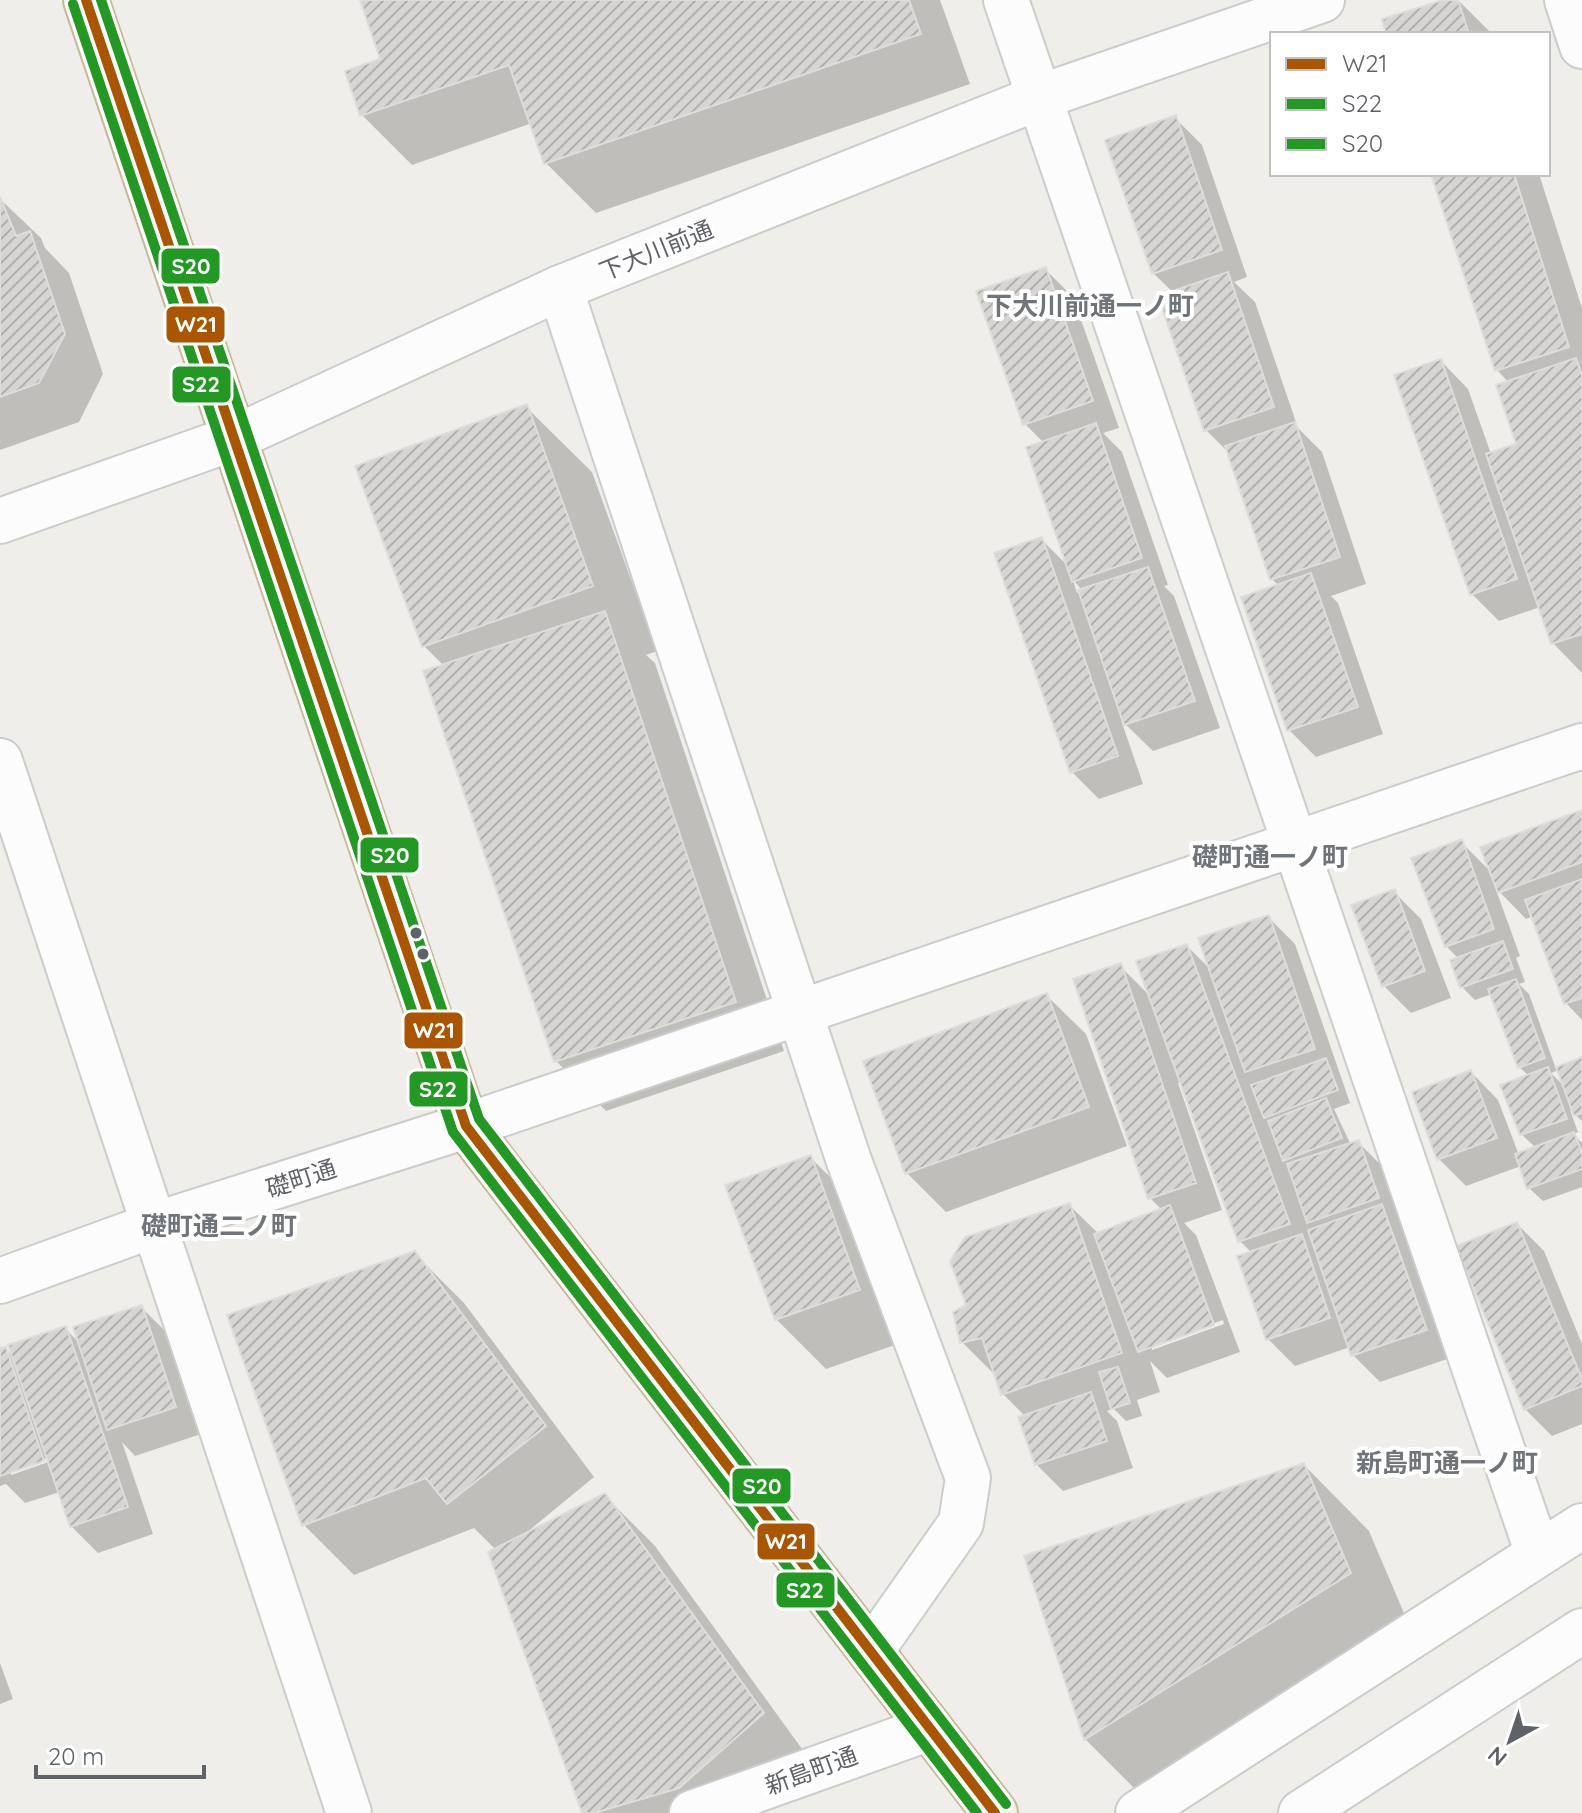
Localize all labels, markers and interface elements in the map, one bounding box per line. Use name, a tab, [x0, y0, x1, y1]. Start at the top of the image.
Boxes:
legend	[1270, 32, 1550, 176]
text: W21	[1342, 48, 1387, 78]
text: S22	[1342, 88, 1382, 118]
text: S20	[1342, 128, 1383, 158]
street label: 下大川前通	[595, 214, 717, 286]
line badge: S20	[160, 247, 221, 285]
text: S20	[171, 252, 211, 280]
district label: 下大川前通一ノ町	[986, 289, 1194, 322]
line badge: W21	[165, 305, 226, 344]
text: W21	[175, 310, 217, 338]
line badge: S22	[171, 365, 232, 404]
text: S22	[182, 370, 220, 398]
line badge: S20	[359, 836, 420, 874]
district label: 礎町通一ノ町	[1192, 840, 1348, 873]
text: S20	[370, 841, 410, 869]
unlabelled marker	[408, 925, 424, 941]
unlabelled marker	[415, 946, 431, 962]
line badge: W21	[403, 1011, 464, 1050]
text: W21	[413, 1016, 455, 1044]
line badge: S22	[408, 1070, 469, 1108]
text: S22	[419, 1075, 457, 1103]
street label: 礎町通	[262, 1153, 340, 1203]
district label: 礎町通二ノ町	[141, 1209, 297, 1242]
district label: 新島町通一ノ町	[1356, 1446, 1538, 1479]
line badge: S20	[731, 1467, 792, 1505]
text: S20	[742, 1472, 782, 1500]
line badge: W21	[756, 1522, 816, 1561]
text: W21	[765, 1527, 807, 1555]
line badge: S22	[775, 1571, 836, 1609]
text: S22	[786, 1576, 824, 1604]
north arrow	[1470, 1701, 1550, 1781]
scale bar	[36, 1729, 204, 1779]
street label: 新島町通	[761, 1739, 861, 1801]
text: N	[1482, 1740, 1512, 1772]
text: 20 m	[48, 1741, 104, 1771]

